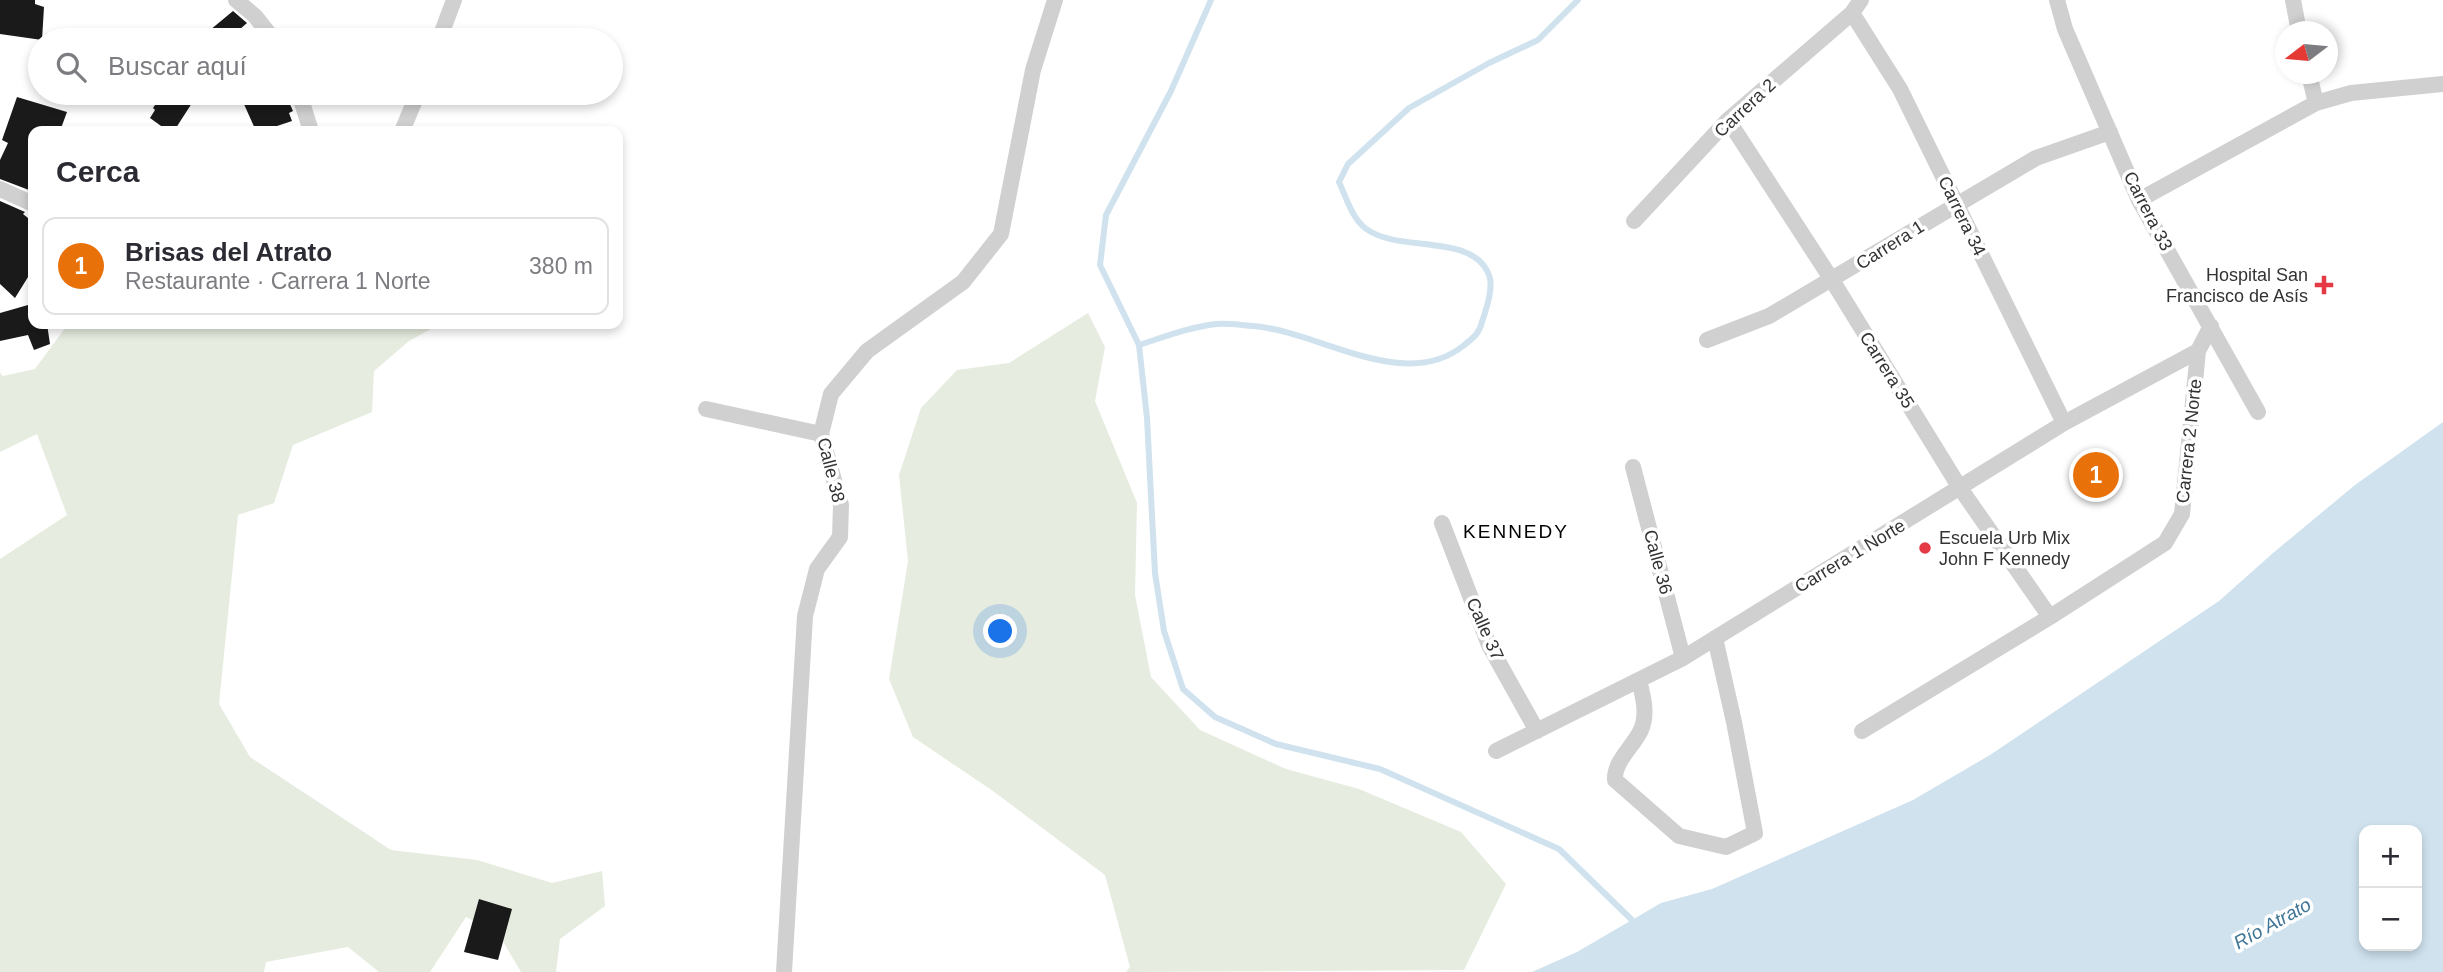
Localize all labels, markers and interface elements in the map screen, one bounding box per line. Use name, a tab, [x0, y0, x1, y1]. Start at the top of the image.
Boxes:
north arrow	[2275, 21, 2338, 84]
search box	[28, 28, 623, 105]
icon: search	[52, 48, 90, 86]
text: Buscar aquí	[108, 51, 247, 81]
street label: Carrera 2	[1710, 75, 1780, 141]
text: Cerca	[56, 155, 139, 188]
street label: Carrera 33	[2120, 168, 2176, 254]
street label: Carrera 34	[1934, 173, 1990, 259]
street label: Carrera 1	[1852, 216, 1928, 274]
text: Brisas del Atrato	[125, 237, 332, 267]
text: 1	[75, 253, 87, 279]
text: 380 m	[529, 253, 593, 279]
place label: Hospital San Francisco de Asís	[2166, 265, 2308, 306]
text: Restaurante · Carrera 1 Norte	[125, 268, 431, 294]
marker: Hospital San Francisco de Asís	[2314, 275, 2334, 295]
street label: Carrera 35	[1856, 328, 1918, 412]
street label: Carrera 2 Norte	[2173, 378, 2205, 504]
street label: Calle 38	[813, 436, 849, 504]
pin: 1	[2073, 449, 2119, 501]
street label: Carrera 1 Norte	[1791, 515, 1909, 597]
district label: KENNEDY	[1463, 521, 1569, 542]
street label: Calle 36	[1640, 528, 1676, 596]
place label: Escuela Urb Mix John F Kennedy	[1939, 528, 2070, 569]
marker: Escuela Urb Mix John F Kennedy	[1917, 540, 1933, 556]
street label: Calle 37	[1462, 595, 1508, 663]
your location	[983, 614, 1017, 648]
map controls	[2359, 825, 2422, 951]
button: +	[2359, 825, 2422, 888]
button: −	[2359, 888, 2422, 951]
water label: Río Atrato	[2230, 894, 2314, 953]

